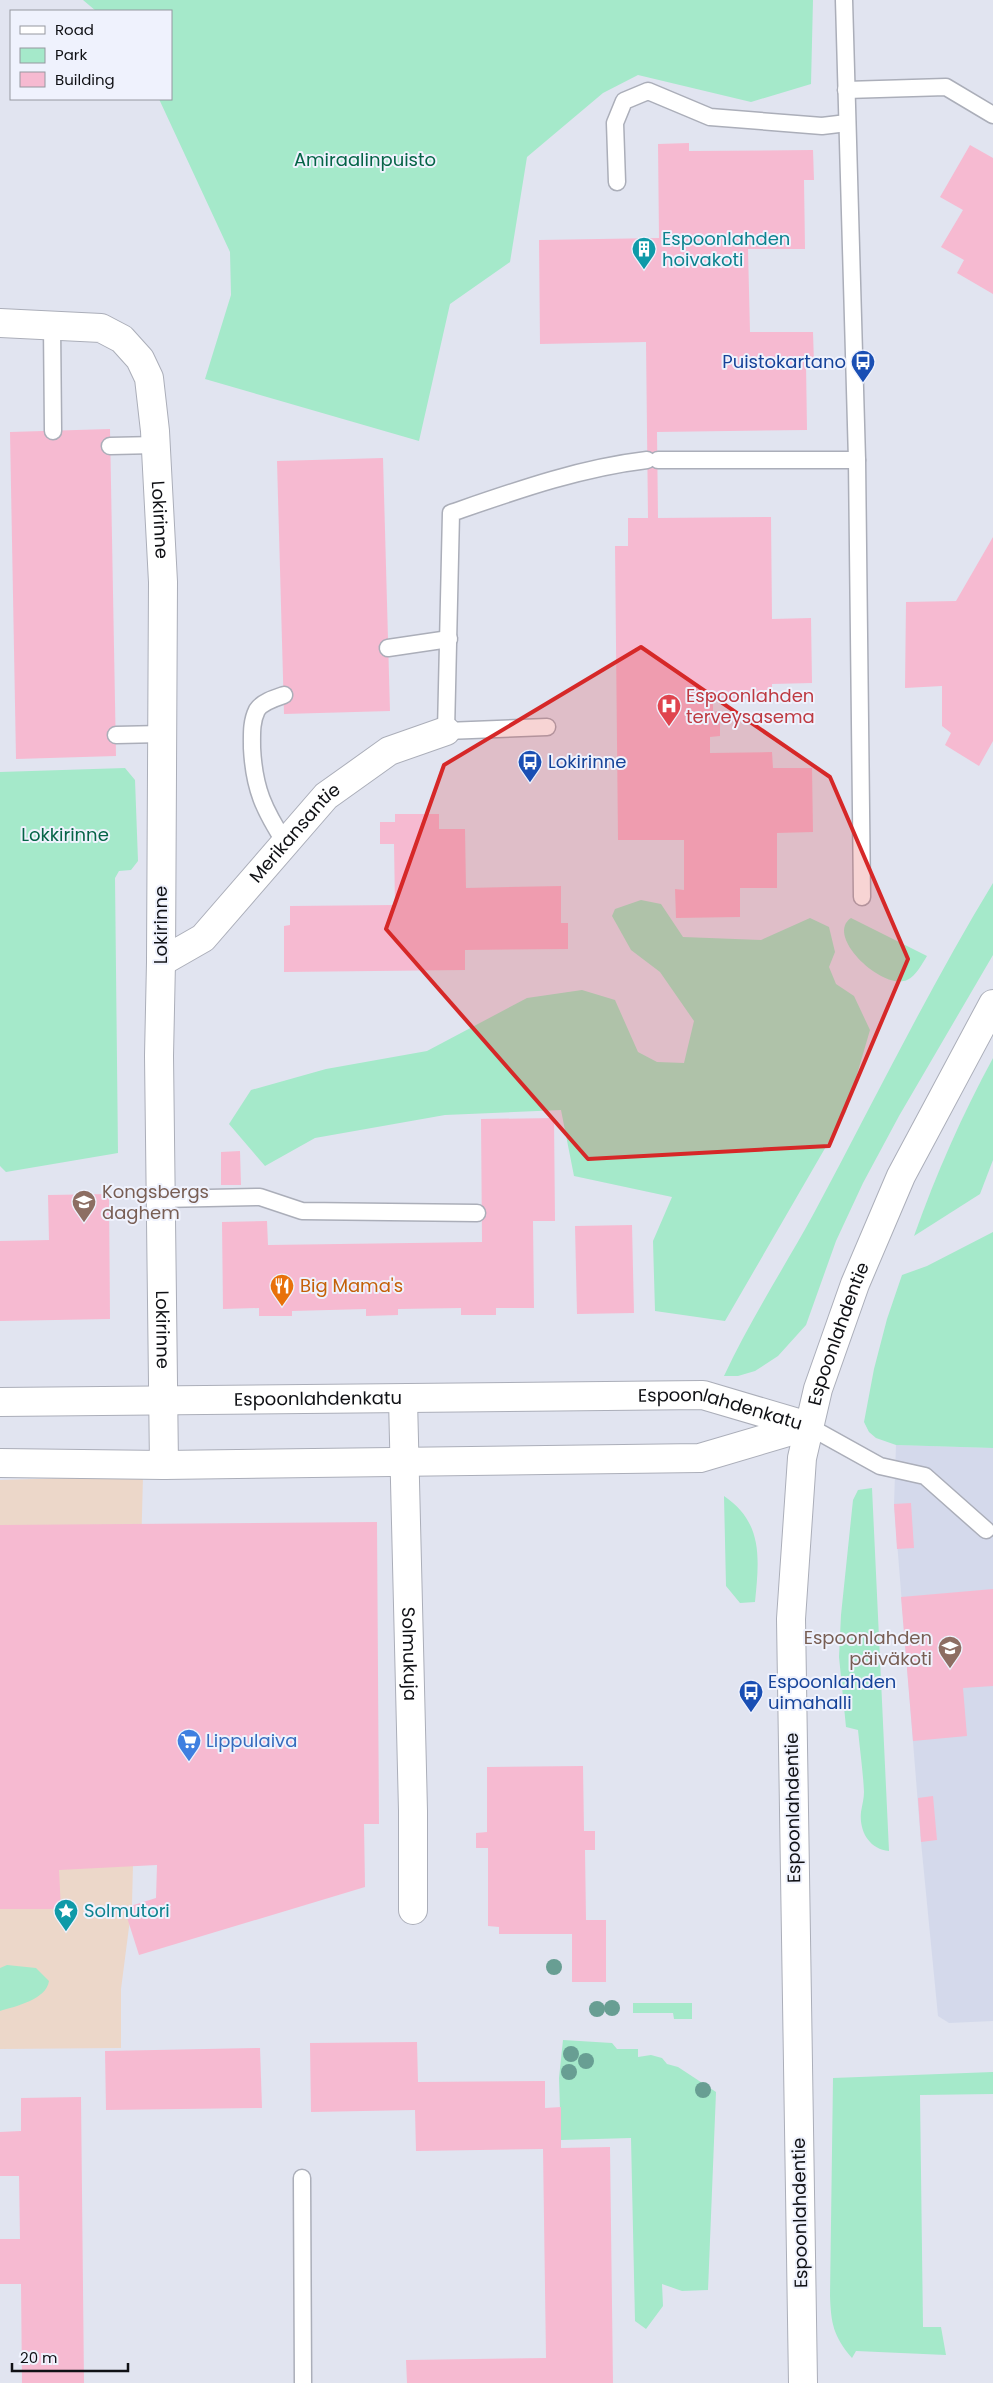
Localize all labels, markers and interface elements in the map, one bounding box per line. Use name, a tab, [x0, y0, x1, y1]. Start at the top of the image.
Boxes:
legend	[10, 10, 172, 100]
text: Road	[55, 19, 94, 40]
text: Park	[55, 44, 87, 65]
text: Building	[55, 69, 115, 90]
park label: Amiraalinpuisto	[294, 147, 436, 172]
place label: Espoonlahden hoivakoti	[662, 226, 790, 272]
building icon: Espoonlahden hoivakoti	[631, 236, 657, 270]
place label: Puistokartano	[722, 349, 846, 374]
bus stop icon: Puistokartano	[850, 349, 876, 383]
street label: Lokirinne	[146, 480, 175, 560]
place label: Espoonlahden terveysasema	[686, 683, 815, 729]
hospital icon: Espoonlahden terveysasema	[656, 693, 682, 727]
bus stop icon: Lokirinne	[517, 749, 543, 783]
place label: Lokirinne	[548, 749, 626, 774]
street label: Merikansantie	[243, 777, 345, 888]
park label: Lokkirinne	[21, 822, 109, 847]
street label: Lokirinne	[148, 886, 173, 964]
place label: Kongsbergs daghem	[102, 1179, 209, 1225]
school or university icon: Kongsbergs daghem	[71, 1189, 97, 1223]
street label: Espoonlahdentie	[802, 1258, 875, 1408]
restaurant icon: Big Mama's	[269, 1273, 295, 1307]
place label: Big Mama's	[300, 1273, 403, 1298]
street label: Lokirinne	[150, 1290, 176, 1369]
street label: Espoonlahdenkatu	[638, 1382, 805, 1436]
street label: Espoonlahdenkatu	[234, 1385, 402, 1412]
street label: Solmukuja	[396, 1607, 423, 1701]
place label: Espoonlahden päiväkoti	[804, 1625, 932, 1671]
school or university icon: Espoonlahden päiväkoti	[937, 1635, 963, 1669]
place label: Espoonlahden uimahalli	[768, 1669, 896, 1715]
bus stop icon: Espoonlahden uimahalli	[738, 1679, 764, 1713]
supermarket icon: Lippulaiva	[176, 1728, 202, 1762]
place label: Lippulaiva	[206, 1728, 297, 1753]
street label: Espoonlahdentie	[779, 1733, 806, 1883]
place icon: Solmutori	[53, 1898, 79, 1932]
place label: Solmutori	[84, 1898, 170, 1923]
street label: Espoonlahdentie	[786, 2138, 813, 2288]
scale bar	[12, 2340, 129, 2372]
text: 20 m	[20, 2347, 58, 2368]

